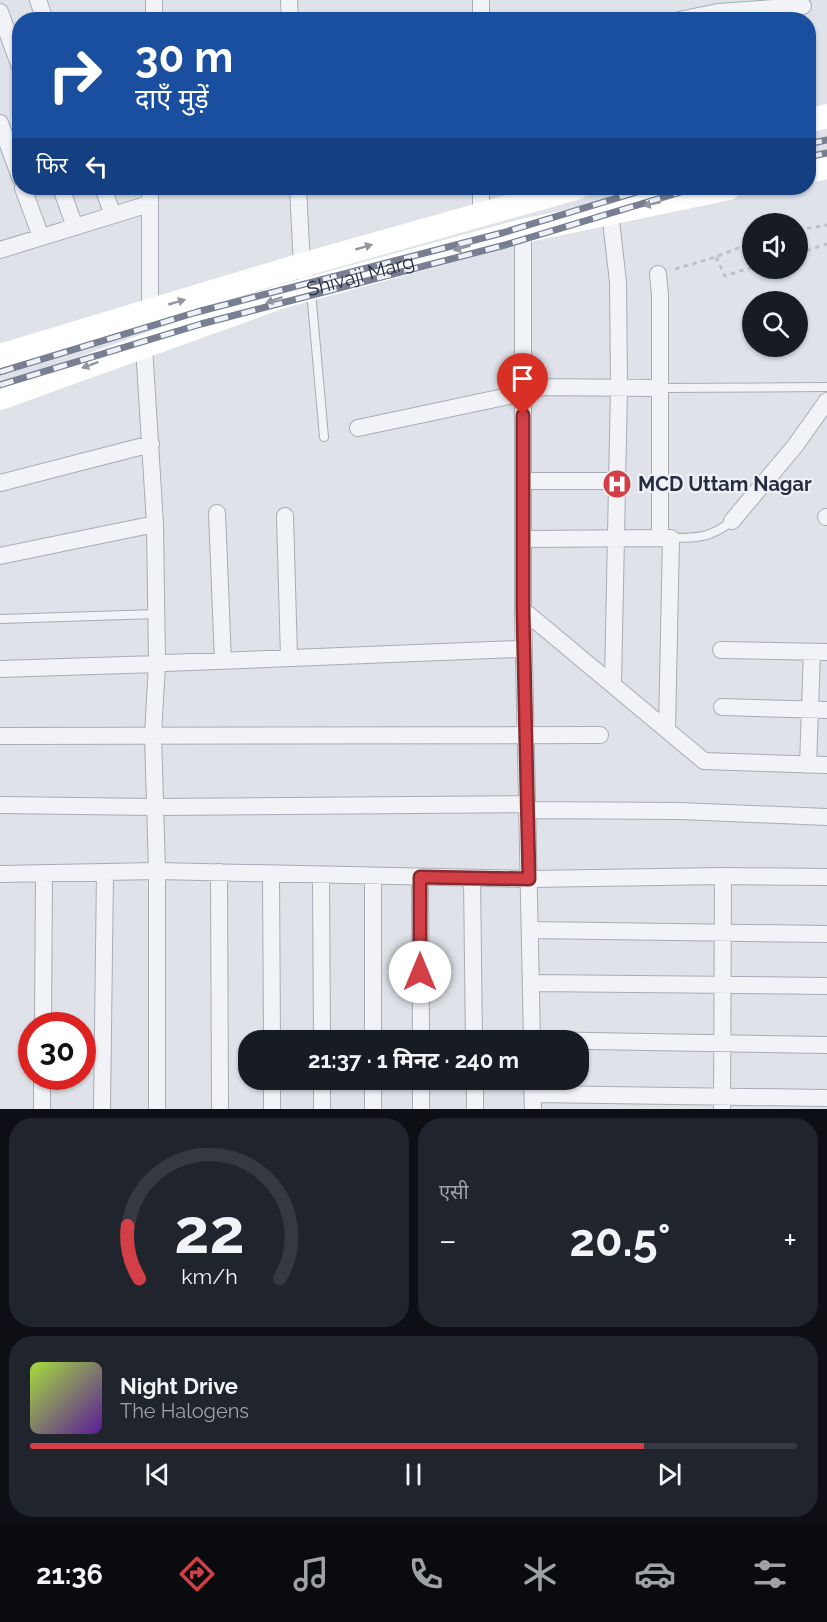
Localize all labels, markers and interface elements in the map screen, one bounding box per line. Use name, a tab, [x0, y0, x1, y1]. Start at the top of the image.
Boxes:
text: 30 m	[135, 33, 233, 82]
icon: right	[36, 36, 114, 114]
text: दाएँ मुड़ें	[135, 83, 209, 114]
icon: left	[80, 150, 113, 183]
text: फिर	[36, 152, 68, 178]
one-way arrow	[642, 200, 661, 209]
map controls	[742, 213, 808, 357]
button: sound	[742, 213, 808, 279]
one-way arrow	[355, 242, 373, 252]
one-way arrow	[453, 244, 471, 253]
street label: Shivaji Marg	[304, 249, 417, 301]
button: search	[742, 291, 808, 357]
one-way arrow	[265, 295, 283, 305]
one-way arrow	[168, 297, 186, 306]
pin	[497, 353, 548, 415]
one-way arrow	[81, 361, 99, 371]
icon: arrive	[506, 362, 539, 395]
hospital icon: MCD Uttam Nagar	[601, 468, 633, 500]
place label: MCD Uttam Nagar	[638, 472, 812, 496]
position arrow	[388, 940, 452, 1004]
speed limit sign: 30	[18, 1012, 96, 1090]
text: 21:37 · 1 मिनट · 240 m	[308, 1047, 519, 1073]
text: एसी	[439, 1180, 469, 1204]
text: 22	[174, 1194, 244, 1268]
text: 20.5°	[570, 1214, 670, 1267]
text: −	[439, 1221, 457, 1260]
text: +	[783, 1221, 797, 1260]
text: km/h	[181, 1265, 237, 1290]
text: Night Drive	[120, 1373, 238, 1399]
text: The Halogens	[120, 1399, 249, 1423]
icon: previous	[141, 1458, 174, 1491]
icon: pause	[397, 1458, 430, 1491]
icon: next	[653, 1458, 686, 1491]
icon: directions	[176, 1553, 218, 1595]
icon: music	[290, 1553, 332, 1595]
icon: phone	[405, 1553, 447, 1595]
icon: climate	[519, 1553, 561, 1595]
icon: car	[634, 1553, 676, 1595]
icon: filters	[749, 1553, 791, 1595]
text: 21:36	[36, 1559, 103, 1590]

